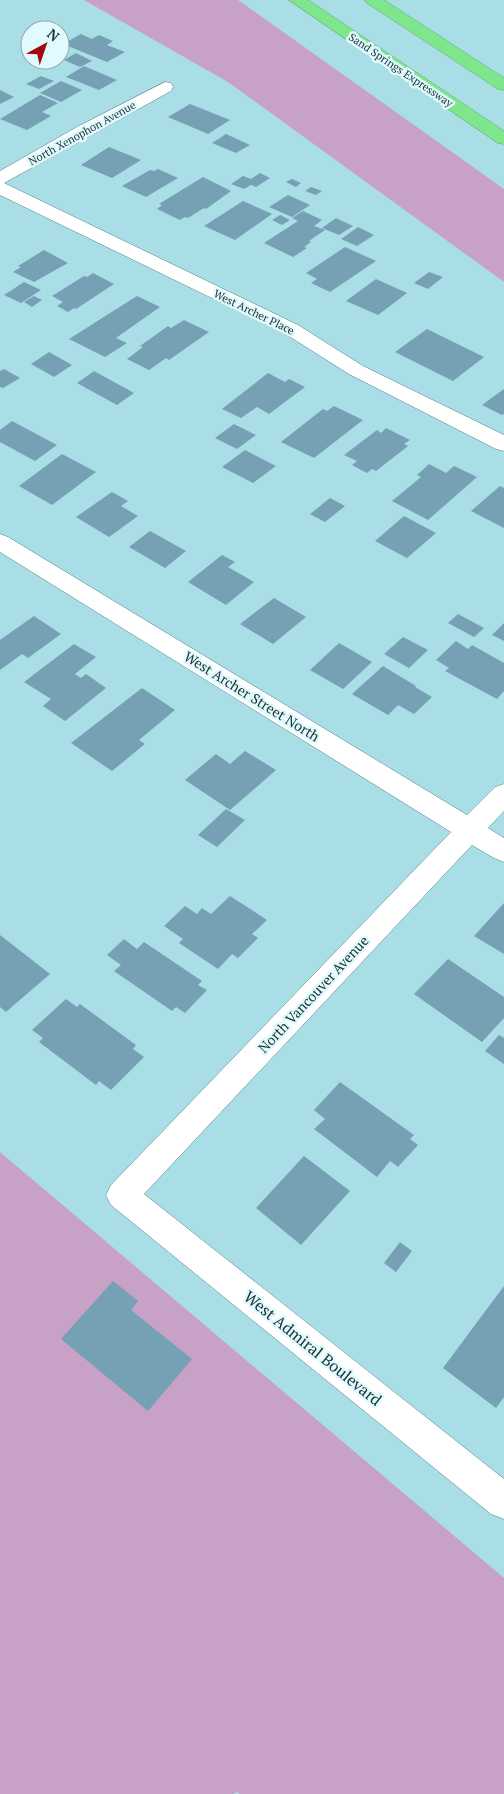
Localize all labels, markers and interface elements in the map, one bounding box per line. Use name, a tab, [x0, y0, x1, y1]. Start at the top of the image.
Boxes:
north arrow	[20, 20, 70, 70]
text: N	[44, 24, 64, 46]
street label: Sand Springs Expressway	[346, 30, 456, 110]
street label: North Xenophon Avenue	[26, 97, 138, 168]
street label: West Archer Place	[211, 286, 297, 338]
street label: West Archer Street North	[181, 646, 323, 746]
street label: North Vancouver Avenue	[254, 931, 372, 1057]
street label: West Admiral Boulevard	[239, 1286, 387, 1411]

